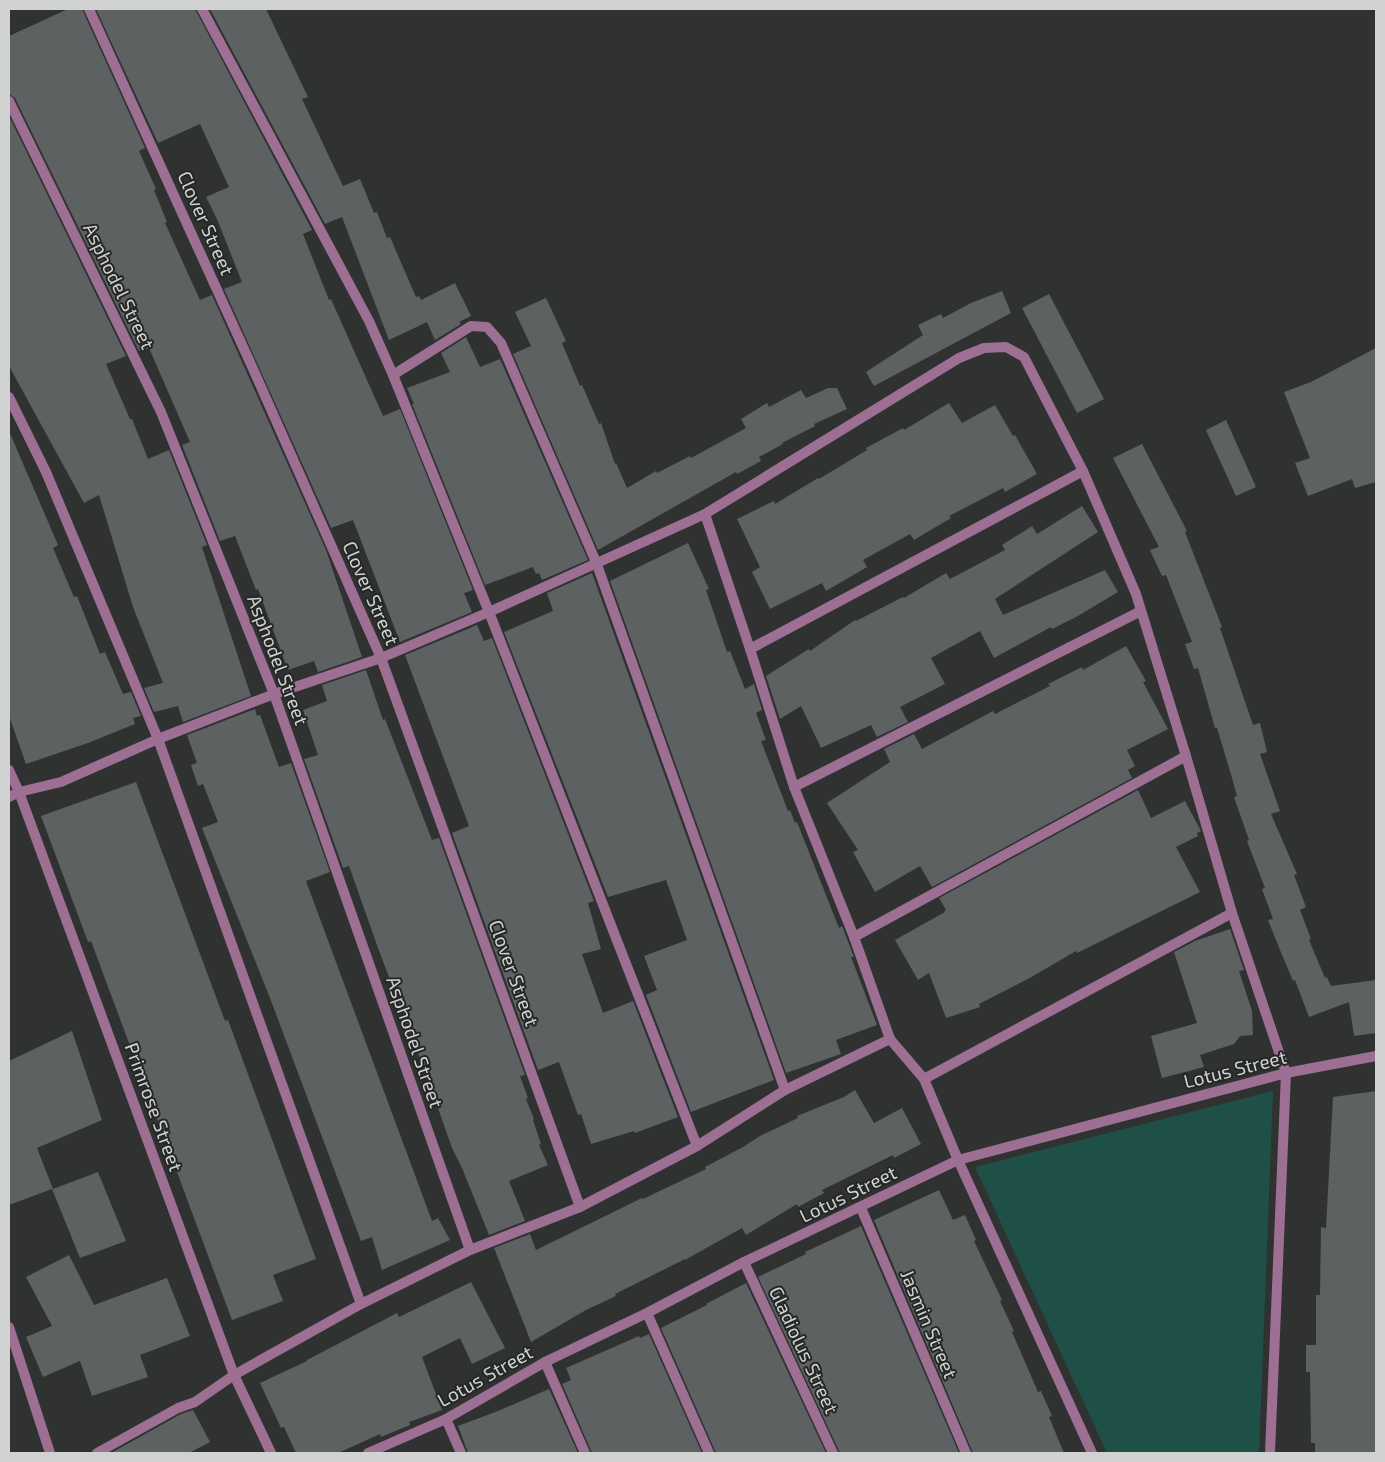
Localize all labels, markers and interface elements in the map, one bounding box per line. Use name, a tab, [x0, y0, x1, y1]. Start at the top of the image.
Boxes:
street label: Clover Street	[173, 167, 240, 278]
street label: Asphodel Street	[79, 219, 160, 353]
street label: Clover Street	[338, 537, 405, 648]
street label: Asphodel Street	[243, 591, 314, 728]
street label: Clover Street	[485, 916, 544, 1029]
street label: Asphodel Street	[382, 973, 449, 1111]
street label: Primrose Street	[121, 1039, 188, 1174]
street label: Lotus Street	[1181, 1045, 1289, 1092]
street label: Lotus Street	[795, 1160, 900, 1227]
street label: Jasmin Street	[896, 1266, 963, 1382]
street label: Gladiolus Street	[765, 1283, 844, 1417]
street label: Lotus Street	[433, 1340, 536, 1411]

